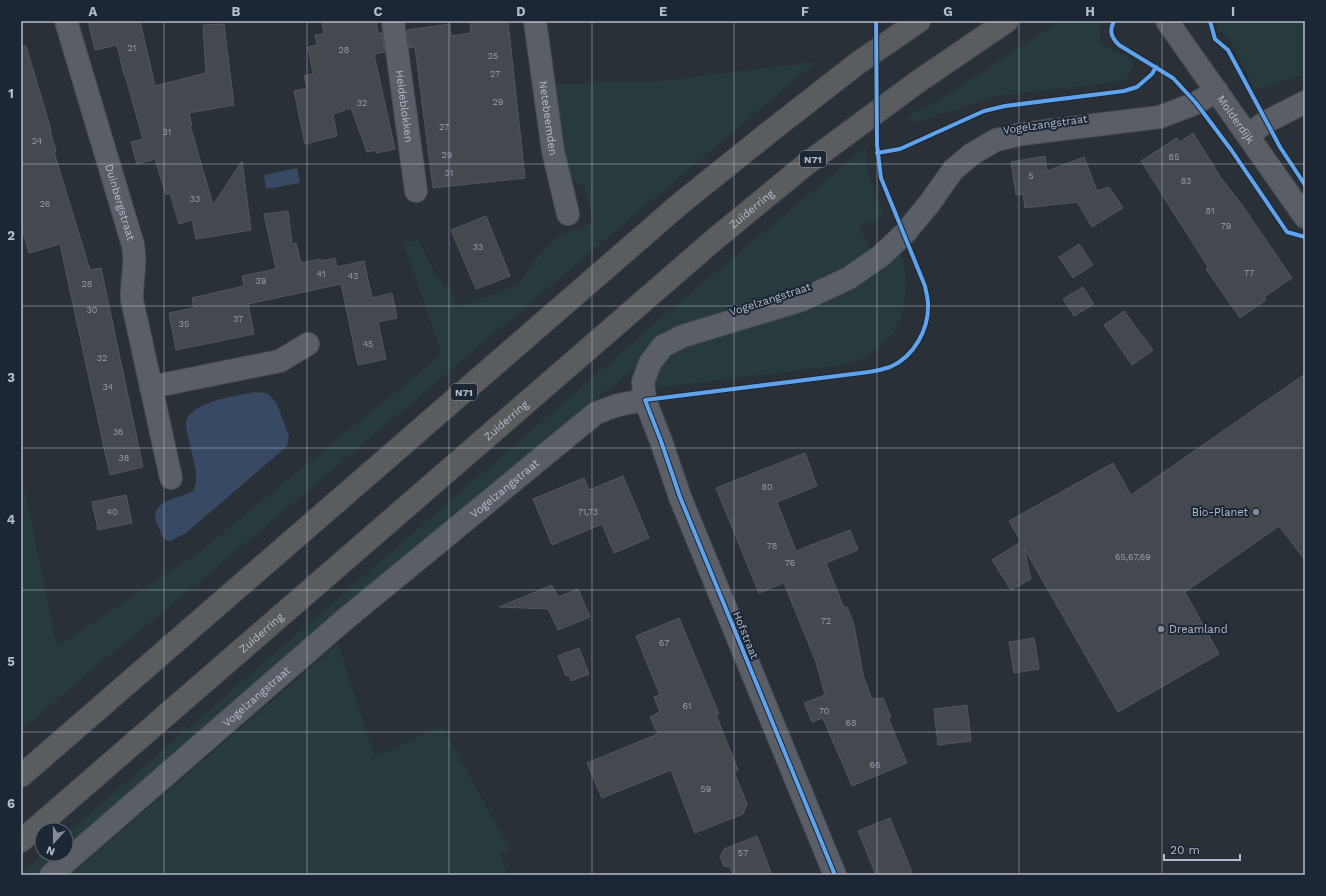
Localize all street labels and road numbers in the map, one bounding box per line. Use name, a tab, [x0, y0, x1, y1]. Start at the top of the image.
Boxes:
street label: Heideblokken	[393, 69, 415, 143]
street label: Netebeemden	[536, 80, 560, 157]
street label: Molderdijk	[1214, 93, 1257, 146]
street label: Vogelzangstraat	[1002, 112, 1089, 137]
road number: N71	[800, 151, 826, 167]
street label: Duinbergstraat	[102, 162, 137, 243]
street label: Zuiderring	[727, 187, 777, 232]
street label: Vogelzangstraat	[728, 280, 813, 319]
road number: N71	[451, 384, 477, 400]
street label: Zuiderring	[482, 398, 531, 443]
street label: Vogelzangstraat	[468, 456, 542, 521]
street label: Hofstraat	[730, 609, 761, 661]
street label: Zuiderring	[237, 610, 286, 656]
street label: Vogelzangstraat	[220, 664, 293, 730]

